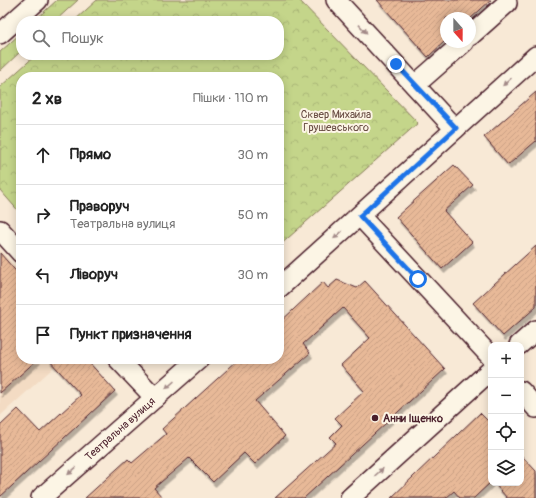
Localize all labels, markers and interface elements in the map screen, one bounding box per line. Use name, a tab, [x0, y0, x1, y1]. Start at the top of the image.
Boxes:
north arrow	[440, 12, 476, 48]
search box	[16, 16, 284, 60]
one-way arrow	[358, 23, 367, 34]
icon: search	[30, 27, 52, 49]
text: Пошук	[62, 29, 104, 48]
route end	[387, 55, 405, 73]
one-way arrow	[502, 78, 512, 87]
text: 2 хв	[32, 88, 62, 109]
text: Пішки · 110 m	[193, 90, 268, 106]
park label: Сквер Михайла Грушевського	[301, 108, 371, 134]
icon: ahead	[32, 144, 54, 166]
text: Прямо	[70, 145, 111, 164]
text: 30 m	[238, 147, 268, 163]
text: Праворуч	[70, 197, 130, 216]
icon: right	[32, 204, 54, 226]
text: 50 m	[238, 207, 268, 223]
text: Театральна вулиця	[70, 216, 175, 232]
one-way arrow	[333, 231, 343, 240]
icon: left	[32, 264, 54, 286]
text: Ліворуч	[70, 265, 118, 284]
text: 30 m	[238, 267, 268, 283]
route start	[409, 270, 427, 288]
icon: arrive	[32, 324, 54, 346]
text: Пункт призначення	[70, 325, 191, 344]
map controls	[488, 342, 524, 486]
button: +	[488, 342, 524, 378]
button: −	[488, 378, 524, 414]
one-way arrow	[165, 380, 174, 389]
street label: Театральна вулиця	[82, 395, 158, 463]
place label: Анни Іщенко	[383, 412, 443, 425]
marker: Анни Іщенко	[370, 413, 380, 423]
button: locate	[488, 414, 524, 450]
button: layers	[488, 450, 524, 486]
one-way arrow	[67, 466, 77, 475]
one-way arrow	[374, 467, 384, 476]

